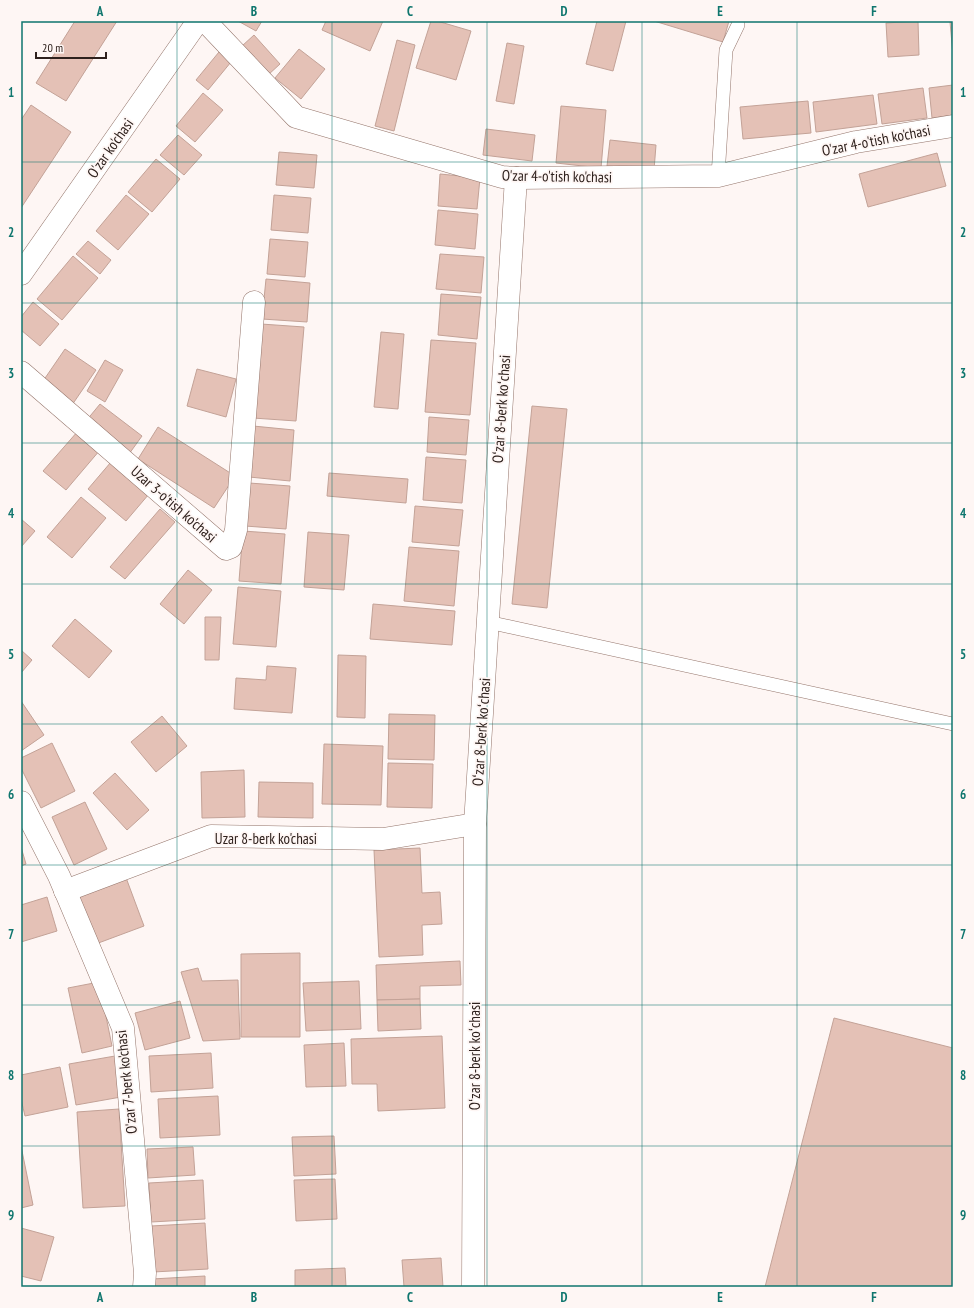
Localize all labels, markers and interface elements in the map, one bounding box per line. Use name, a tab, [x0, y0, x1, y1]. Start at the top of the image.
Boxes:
text: A	[96, 3, 104, 20]
text: B	[251, 3, 257, 20]
text: C	[407, 3, 413, 20]
text: D	[561, 3, 568, 20]
text: E	[717, 3, 723, 20]
text: F	[871, 3, 877, 20]
scale bar	[36, 34, 106, 60]
text: 20 m	[42, 40, 63, 55]
text: 1	[8, 84, 14, 101]
text: 1	[960, 84, 966, 101]
street label: O'zar ko'chasi	[83, 115, 137, 181]
street label: O'zar 4-o'tish ko'chasi	[820, 120, 932, 160]
street label: O'zar 4-o'tish ko'chasi	[502, 166, 612, 186]
text: 2	[8, 224, 14, 241]
text: 2	[960, 224, 966, 241]
street label: Oʻzar 8-berk koʻchasi	[488, 354, 514, 464]
text: 3	[8, 365, 14, 382]
text: 3	[960, 365, 966, 382]
street label: Uzar 3-o'tish ko'chasi	[127, 462, 221, 546]
text: 4	[8, 505, 15, 522]
text: 4	[960, 505, 967, 522]
text: 5	[8, 646, 14, 663]
text: 5	[960, 646, 966, 663]
street label: Oʻzar 8-berk koʻchasi	[468, 677, 494, 787]
text: 6	[8, 786, 14, 803]
text: 6	[960, 786, 966, 803]
street label: Uzar 8-berk ko'chasi	[215, 829, 317, 848]
text: 7	[8, 926, 14, 943]
text: 7	[960, 926, 966, 943]
street label: Oʻzar 8-berk koʻchasi	[465, 1002, 484, 1110]
street label: O'zar 7-berk ko'chasi	[111, 1029, 141, 1135]
text: 8	[8, 1067, 14, 1084]
text: 8	[960, 1067, 966, 1084]
text: 9	[8, 1207, 14, 1224]
text: 9	[960, 1207, 966, 1224]
text: A	[96, 1289, 104, 1306]
text: B	[251, 1289, 257, 1306]
text: C	[407, 1289, 413, 1306]
text: D	[561, 1289, 568, 1306]
text: E	[717, 1289, 723, 1306]
text: F	[871, 1289, 877, 1306]

